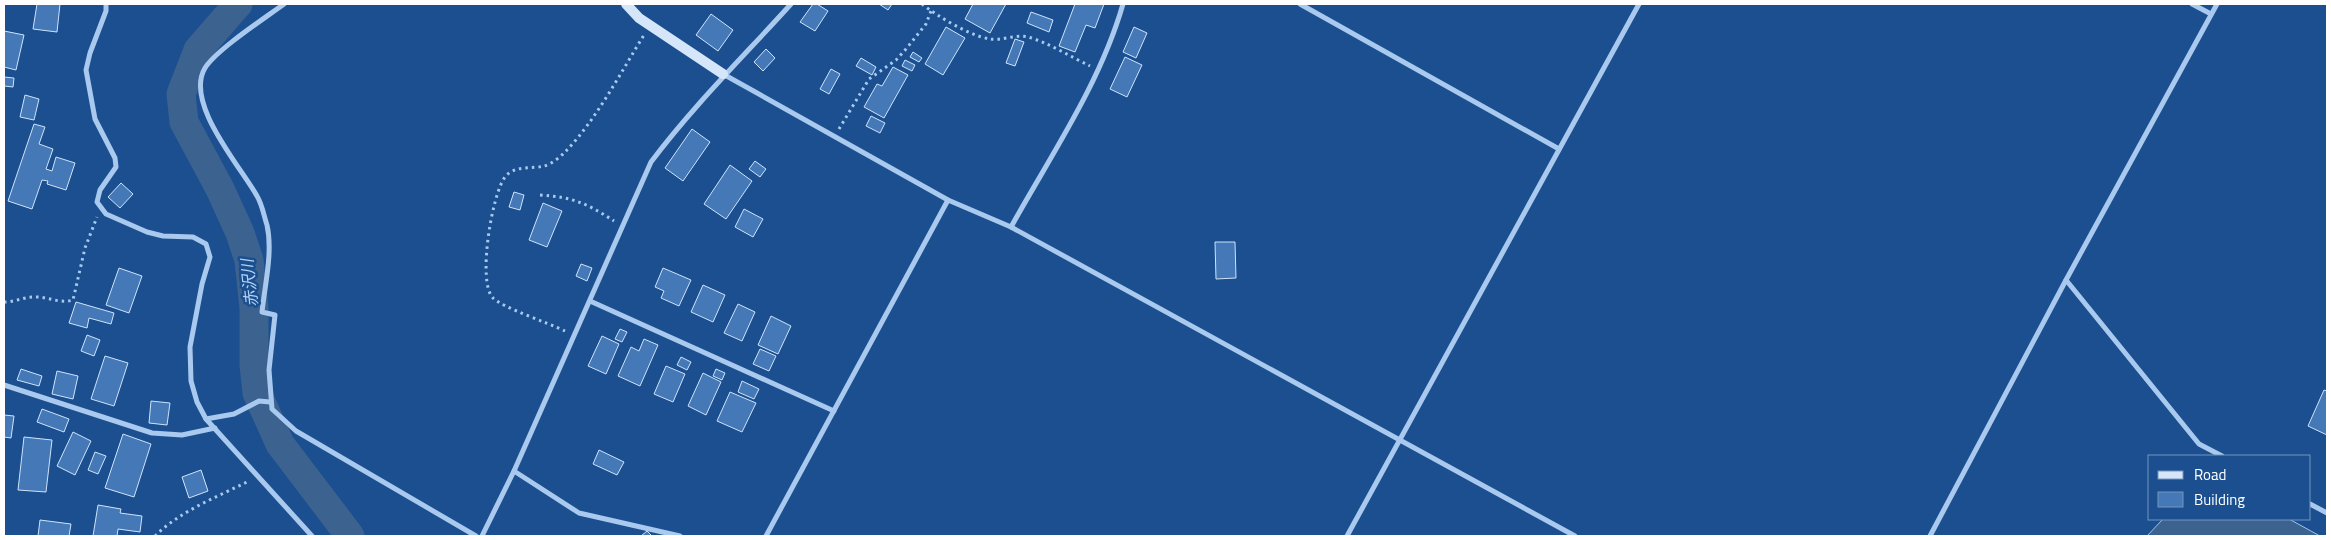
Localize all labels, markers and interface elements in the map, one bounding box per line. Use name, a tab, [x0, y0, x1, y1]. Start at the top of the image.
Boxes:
water label: 赤沢川	[234, 256, 263, 308]
legend	[2148, 455, 2311, 520]
text: Road	[2194, 463, 2226, 486]
text: Building	[2194, 488, 2245, 511]

